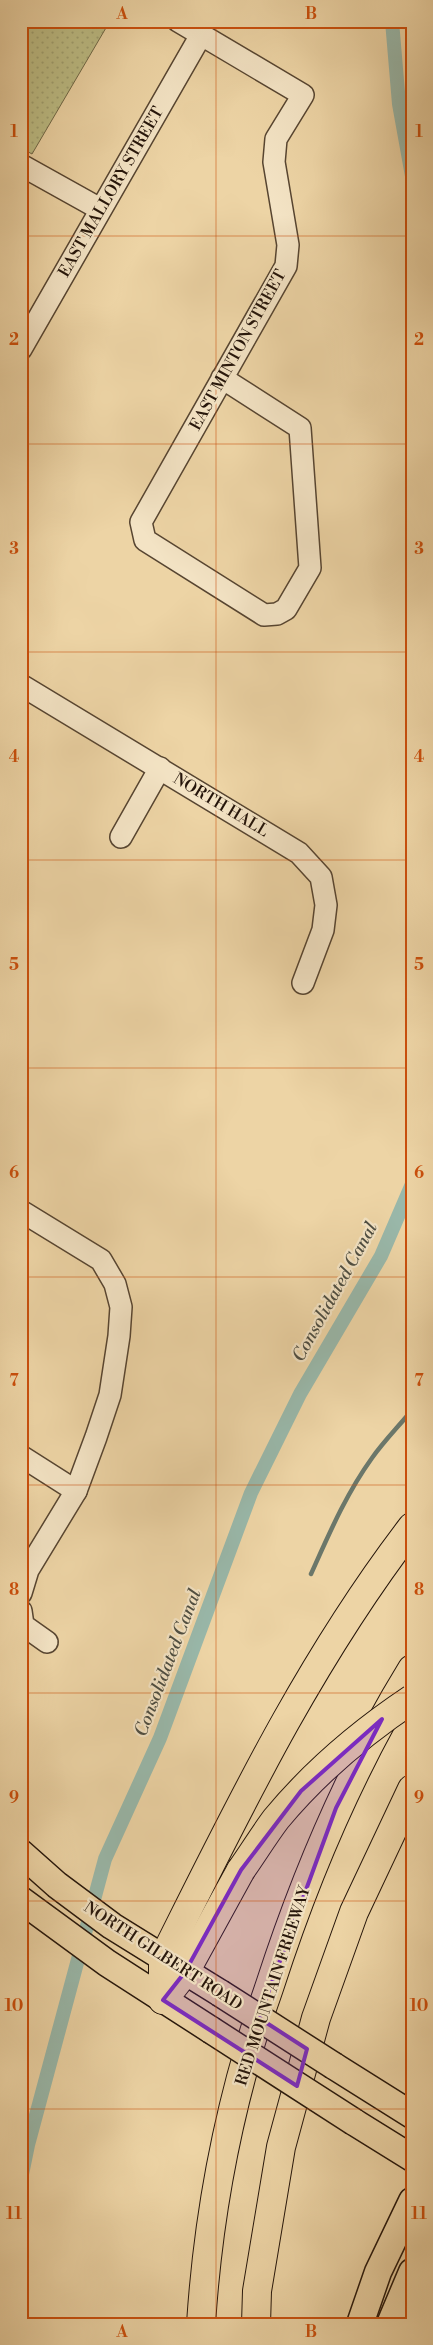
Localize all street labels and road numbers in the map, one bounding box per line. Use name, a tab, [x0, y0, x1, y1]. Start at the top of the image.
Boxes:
street label: EAST MALLORY STREET	[54, 103, 168, 281]
street label: EAST MINTON STREET	[185, 266, 291, 434]
street label: NORTH HALL	[170, 769, 273, 841]
street label: RED MOUNTAIN FREEWAY	[231, 1882, 315, 2088]
street label: NORTH GILBERT ROAD	[80, 1897, 246, 2015]

